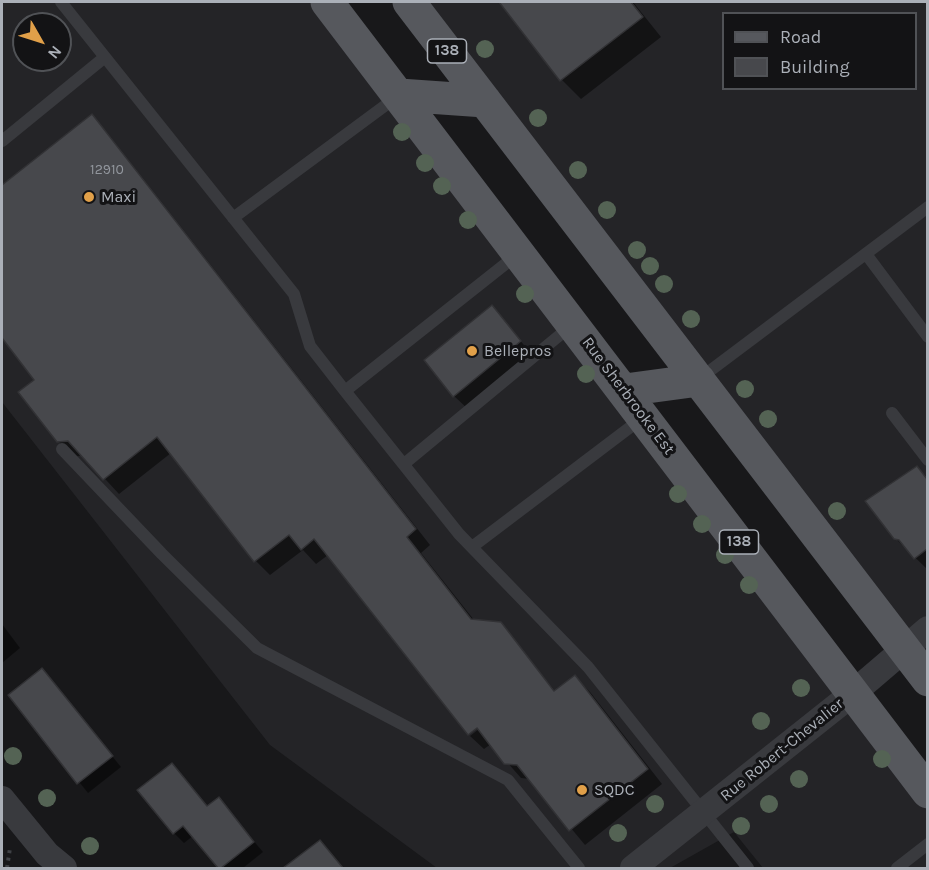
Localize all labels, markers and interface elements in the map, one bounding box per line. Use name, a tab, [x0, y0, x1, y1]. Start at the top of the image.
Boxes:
north arrow	[12, 12, 72, 72]
legend	[722, 12, 917, 90]
text: Road	[780, 26, 821, 48]
road number: 138	[428, 39, 466, 63]
text: N	[44, 42, 66, 63]
text: Building	[780, 56, 850, 78]
house number: 12910	[90, 162, 124, 178]
place label: Maxi	[101, 187, 136, 207]
marker: Maxi	[82, 190, 96, 204]
street label: Rue Sherbrooke Est	[578, 334, 678, 458]
place label: Bellepros	[484, 341, 552, 361]
marker: Bellepros	[465, 344, 479, 358]
road number: 138	[720, 530, 758, 554]
street label: Rue Robert-Chevalier	[717, 694, 847, 806]
place label: SQDC	[594, 780, 634, 800]
marker: SQDC	[575, 783, 589, 797]

